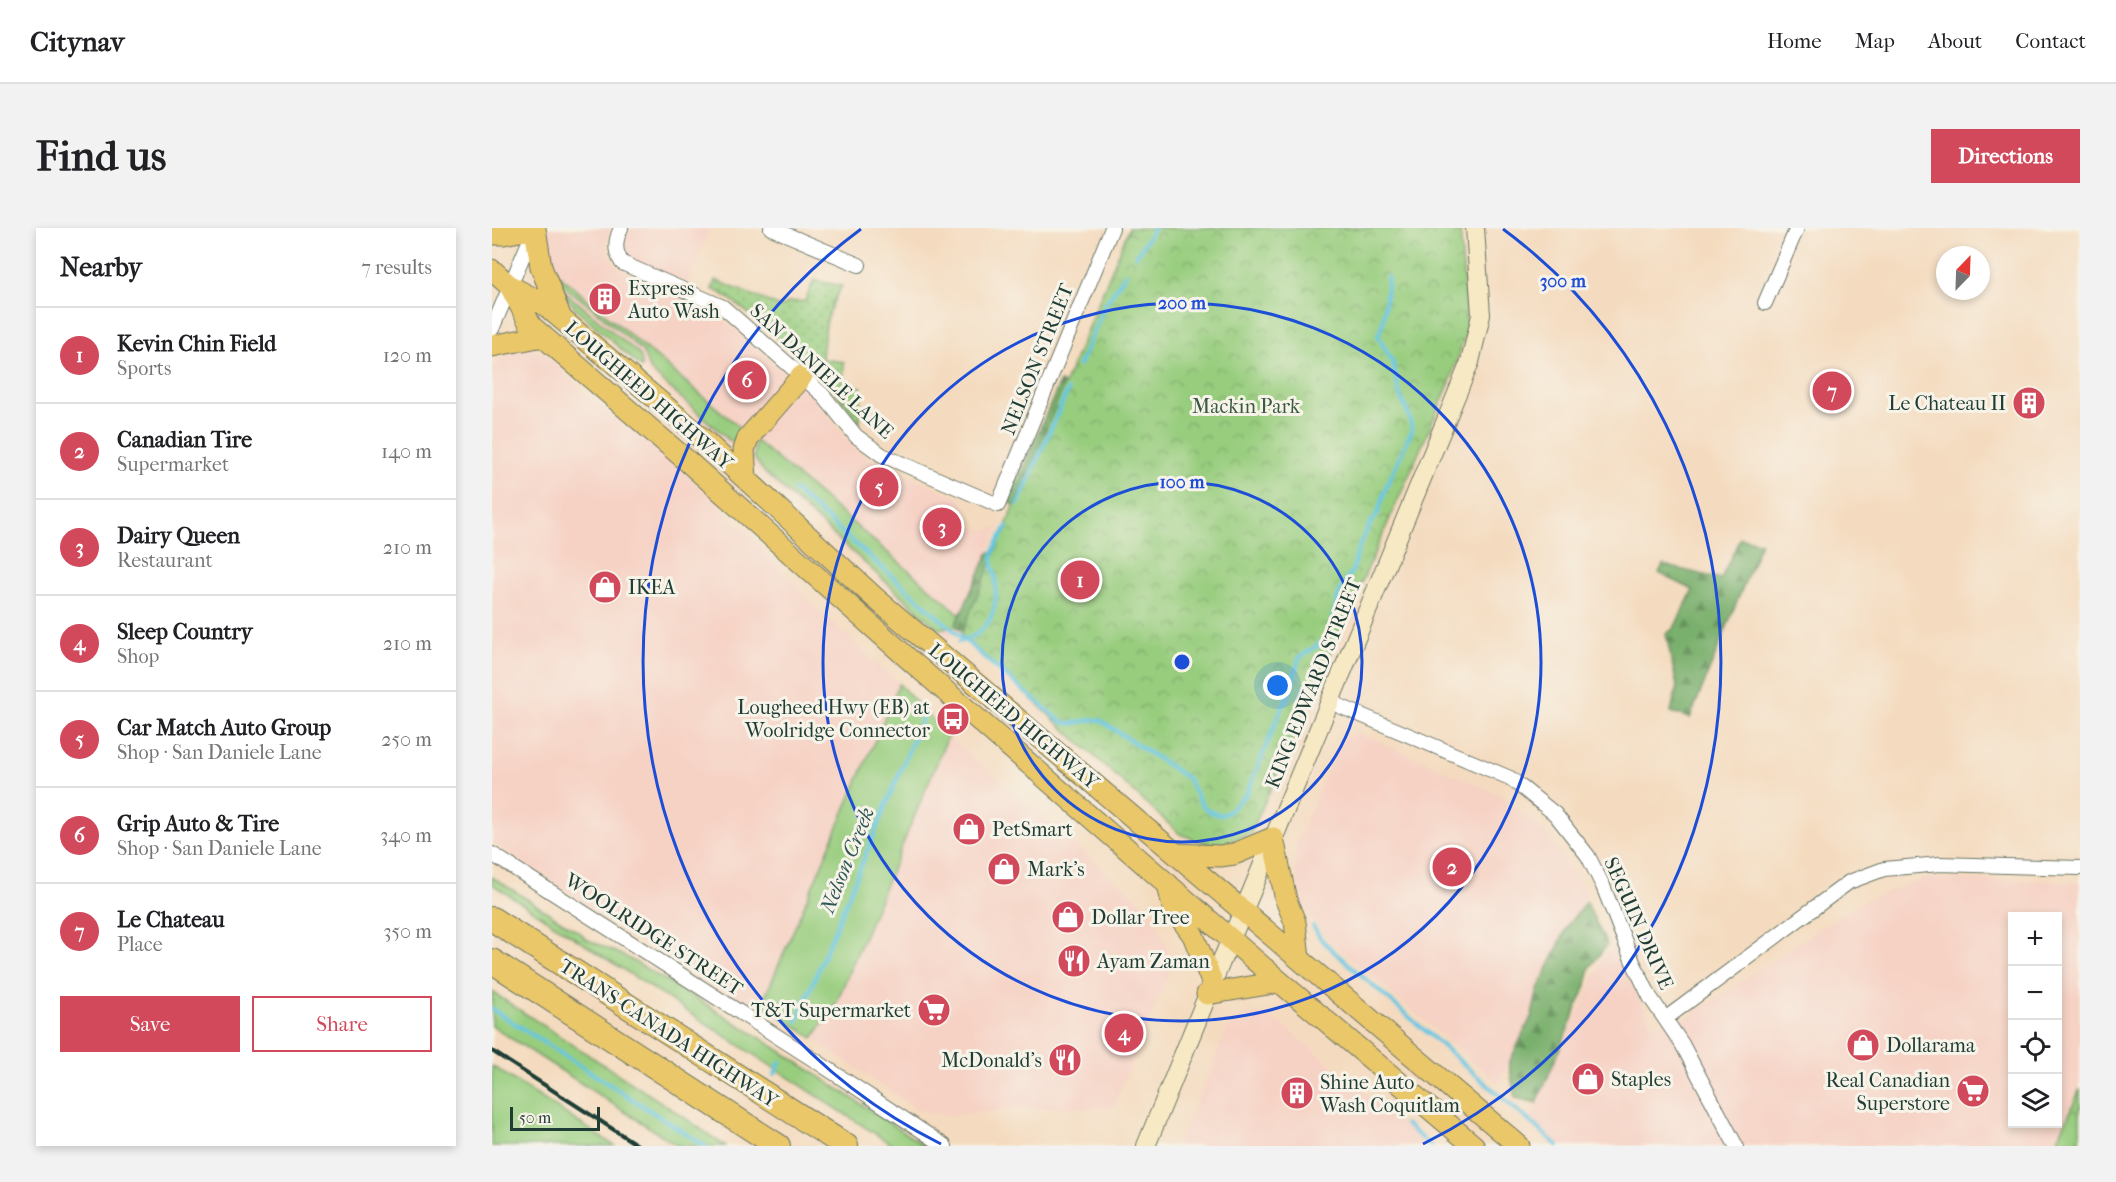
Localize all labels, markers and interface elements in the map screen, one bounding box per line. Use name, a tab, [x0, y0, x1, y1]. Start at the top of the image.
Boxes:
text: Citynav	[30, 25, 124, 58]
text: Home	[1767, 29, 1822, 53]
text: Map	[1855, 29, 1895, 53]
text: About	[1928, 29, 1982, 53]
text: Contact	[2015, 29, 2086, 53]
button: Directions	[1931, 129, 2080, 183]
text: Find us	[36, 132, 166, 181]
north arrow	[1936, 246, 1990, 300]
text: Nearby	[60, 252, 142, 283]
text: 7 results	[361, 256, 432, 279]
text: 300 m	[1540, 271, 1587, 292]
place label: Express Auto Wash	[627, 277, 720, 323]
street label: NELSON STREET	[997, 280, 1078, 438]
building icon: Express Auto Wash	[587, 281, 623, 317]
text: 200 m	[1158, 293, 1207, 314]
street label: SAN DANIELE LANE	[745, 299, 898, 444]
street label: LOUGHEED HIGHWAY	[560, 316, 738, 475]
text: Kevin Chin Field	[117, 331, 276, 357]
text: 1	[76, 344, 83, 367]
text: 120 m	[383, 344, 432, 367]
text: Sports	[117, 357, 171, 380]
pin: 6	[728, 358, 766, 402]
pin: 7	[1812, 368, 1852, 414]
building icon: Le Chateau II	[2011, 385, 2047, 421]
place label: Le Chateau II	[1888, 392, 2006, 415]
park label: Mackin Park	[1192, 395, 1301, 418]
text: Canadian Tire	[117, 427, 252, 453]
text: 2	[74, 440, 85, 463]
text: 140 m	[381, 440, 432, 463]
text: Supermarket	[117, 453, 229, 476]
pin: 5	[860, 464, 898, 510]
text: 100 m	[1159, 472, 1206, 493]
pin: 3	[922, 504, 962, 550]
text: Dairy Queen	[117, 523, 240, 549]
text: 3	[75, 536, 84, 559]
text: 210 m	[383, 536, 432, 559]
text: Restaurant	[117, 549, 213, 572]
pin: 1	[1060, 558, 1100, 602]
shop icon: IKEA	[587, 569, 623, 605]
street label: KING EDWARD STREET	[1261, 574, 1366, 792]
place label: IKEA	[628, 576, 677, 599]
text: Sleep Country	[117, 619, 252, 645]
text: 4	[74, 632, 85, 655]
text: 210 m	[383, 632, 432, 655]
street label: LOUGHEED HIGHWAY	[924, 639, 1104, 795]
text: Shop	[117, 645, 159, 668]
centre of rings	[1172, 652, 1192, 672]
your location	[1263, 671, 1292, 700]
place label: Lougheed Hwy (EB) at Woolridge Connector	[737, 696, 930, 742]
bus stop icon: Lougheed Hwy (EB) at Woolridge Connector	[935, 701, 971, 737]
text: Car Match Auto Group	[117, 715, 331, 741]
text: 5	[75, 728, 84, 751]
text: 250 m	[381, 728, 432, 751]
text: Shop · San Daniele Lane	[117, 741, 322, 764]
water label: Nelson Creek	[815, 804, 879, 917]
text: Grip Auto & Tire	[117, 811, 279, 837]
shop icon: PetSmart	[951, 811, 987, 847]
place label: PetSmart	[992, 818, 1073, 841]
text: 6	[74, 824, 85, 847]
text: 340 m	[380, 824, 432, 847]
text: Shop · San Daniele Lane	[117, 837, 322, 860]
pin: 2	[1432, 844, 1472, 890]
shop icon: Mark's	[986, 851, 1022, 887]
street label: SEGUIN DRIVE	[1599, 854, 1678, 993]
place label: Mark's	[1027, 858, 1085, 881]
street label: WOOLRIDGE STREET	[560, 868, 747, 1001]
shop icon: Dollar Tree	[1050, 899, 1086, 935]
place label: Dollar Tree	[1091, 906, 1190, 929]
text: Le Chateau	[117, 907, 225, 933]
map controls	[2008, 912, 2062, 1128]
button: +	[2008, 912, 2062, 966]
text: 7	[75, 920, 84, 943]
text: 350 m	[383, 920, 432, 943]
text: Place	[117, 933, 163, 956]
restaurant icon: Ayam Zaman	[1056, 943, 1092, 979]
place label: Ayam Zaman	[1096, 950, 1210, 973]
street label: TRANS-CANADA HIGHWAY	[555, 954, 783, 1113]
button: −	[2008, 966, 2062, 1020]
supermarket icon: T&T Supermarket	[916, 992, 952, 1028]
button: Save	[60, 996, 240, 1052]
button: Share	[252, 996, 432, 1052]
place label: T&T Supermarket	[751, 999, 911, 1022]
pin: 4	[1104, 1010, 1144, 1056]
button: locate	[2008, 1020, 2062, 1074]
shop icon: Dollarama	[1845, 1027, 1881, 1063]
place label: Dollarama	[1886, 1034, 1976, 1057]
restaurant icon: McDonald's	[1047, 1042, 1083, 1078]
place label: McDonald's	[941, 1049, 1042, 1072]
shop icon: Staples	[1570, 1061, 1606, 1097]
place label: Staples	[1611, 1068, 1671, 1091]
place label: Real Canadian Superstore	[1826, 1069, 1950, 1115]
place label: Shine Auto Wash Coquitlam	[1319, 1071, 1460, 1117]
supermarket icon: Real Canadian Superstore	[1955, 1073, 1991, 1109]
button: layers	[2008, 1074, 2062, 1128]
building icon: Shine Auto Wash Coquitlam	[1279, 1075, 1315, 1111]
scale bar	[510, 1104, 600, 1132]
text: 50 m	[519, 1108, 551, 1127]

